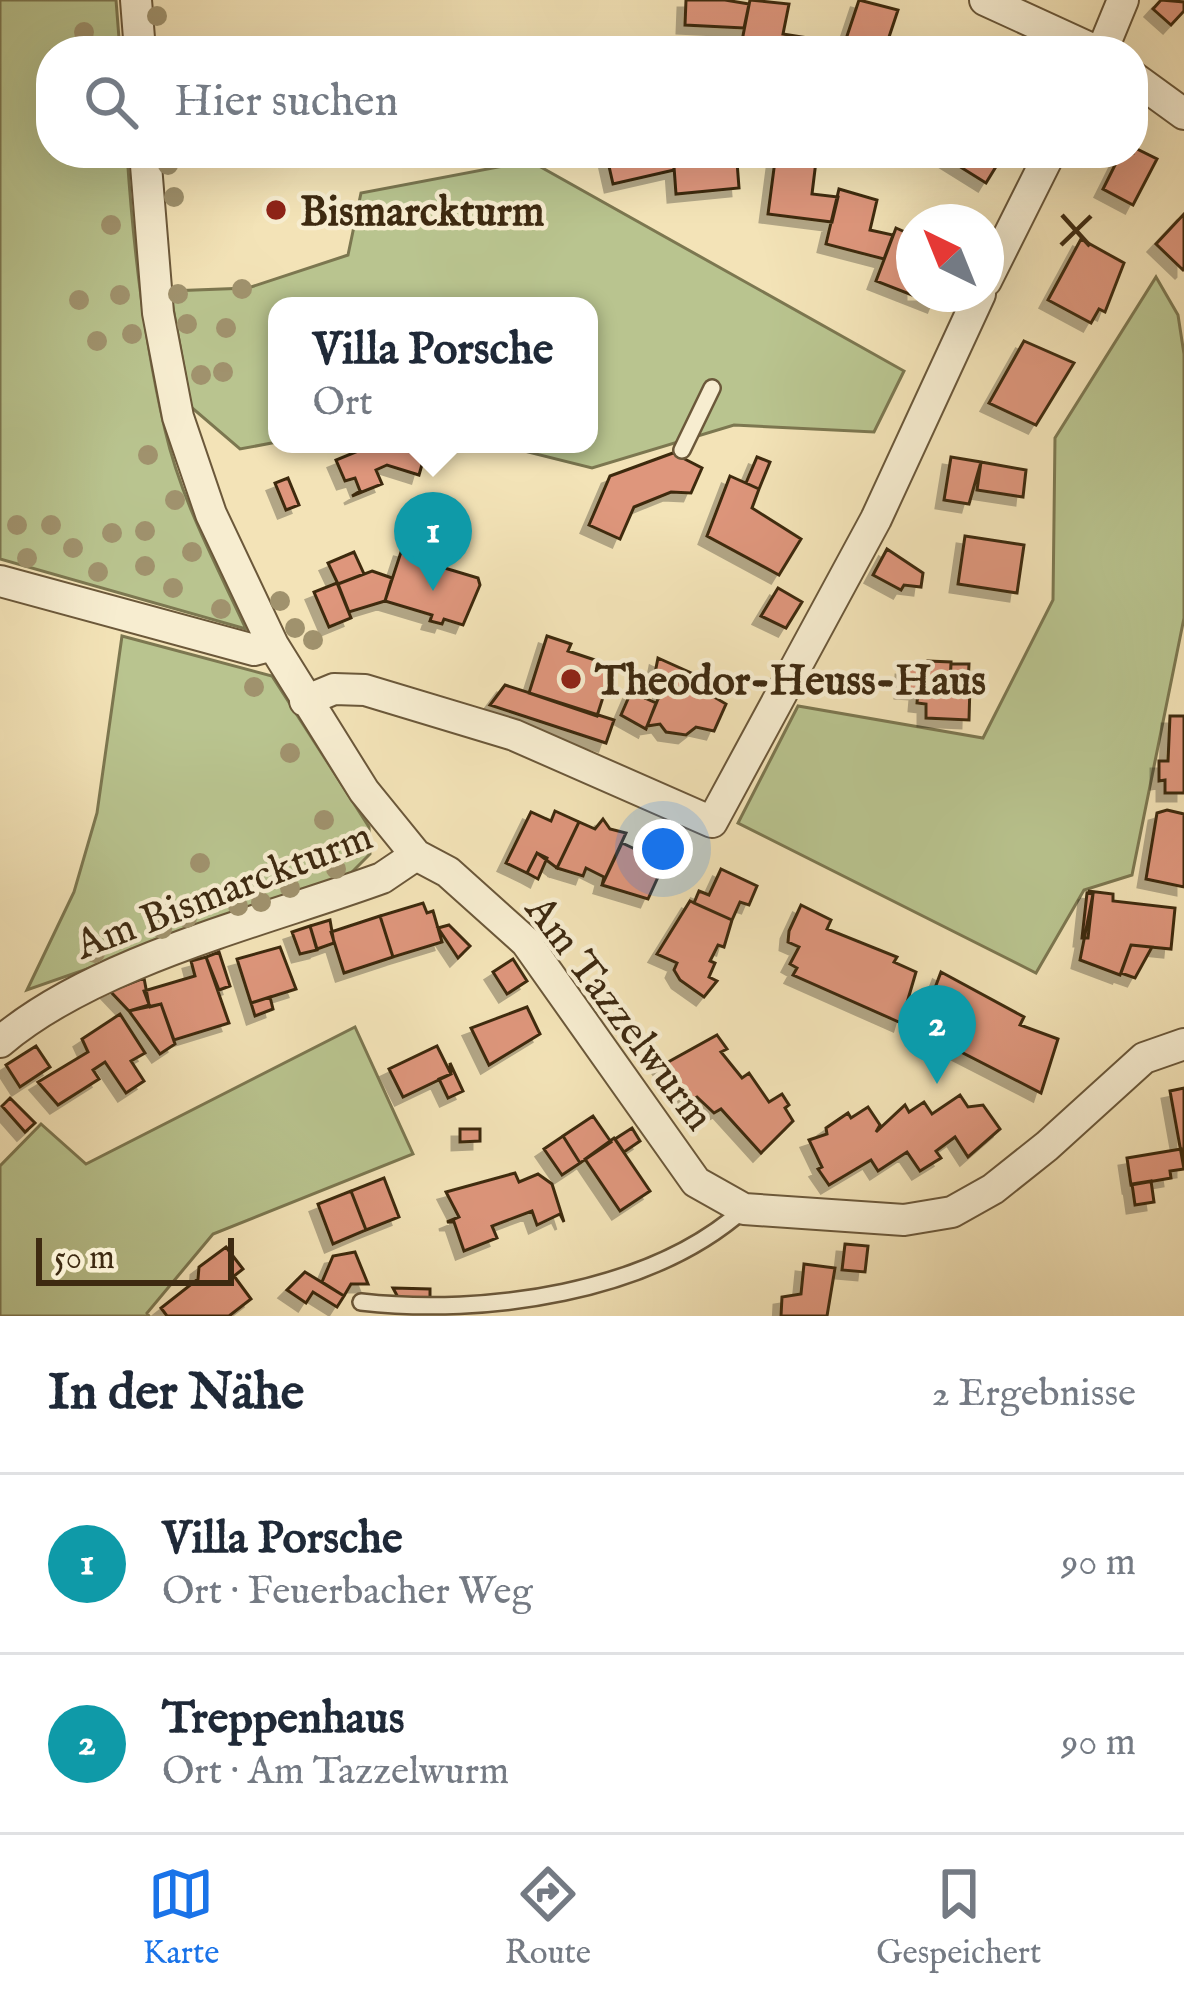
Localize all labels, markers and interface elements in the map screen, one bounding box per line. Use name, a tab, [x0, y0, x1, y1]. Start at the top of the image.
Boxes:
search box	[36, 36, 1148, 168]
icon: search	[78, 69, 144, 135]
text: Hier suchen	[174, 74, 398, 131]
place label: Bismarckturm	[300, 187, 544, 240]
marker: Bismarckturm	[263, 197, 289, 223]
north arrow	[896, 204, 1004, 312]
popup	[268, 297, 598, 453]
text: Villa Porsche	[313, 322, 553, 379]
text: Ort	[313, 379, 373, 428]
pin: 1	[394, 492, 472, 591]
place label: Theodor-Heuss-Haus	[594, 656, 986, 709]
marker: Theodor-Heuss-Haus	[558, 666, 584, 692]
street label: Am Bismarckturm	[67, 811, 380, 974]
your location	[633, 819, 693, 879]
street label: Am Tazzelwurm	[512, 885, 724, 1142]
pin: 2	[898, 985, 976, 1084]
scale bar	[36, 1232, 234, 1285]
text: 50 m	[54, 1238, 115, 1280]
text: In der Nähe	[48, 1362, 304, 1427]
text: 2 Ergebnisse	[932, 1370, 1136, 1419]
text: Villa Porsche	[162, 1511, 403, 1568]
text: 1	[80, 1539, 94, 1588]
text: 90 m	[1061, 1539, 1136, 1588]
text: Ort · Feuerbacher Weg	[162, 1568, 533, 1617]
text: Treppenhaus	[162, 1691, 404, 1748]
text: 2	[78, 1719, 96, 1768]
text: 90 m	[1061, 1719, 1136, 1768]
text: Ort · Am Tazzelwurm	[162, 1748, 509, 1797]
tab: Karte	[143, 1861, 219, 1975]
tab: Route	[505, 1861, 591, 1975]
tab: Gespeichert	[876, 1861, 1041, 1975]

